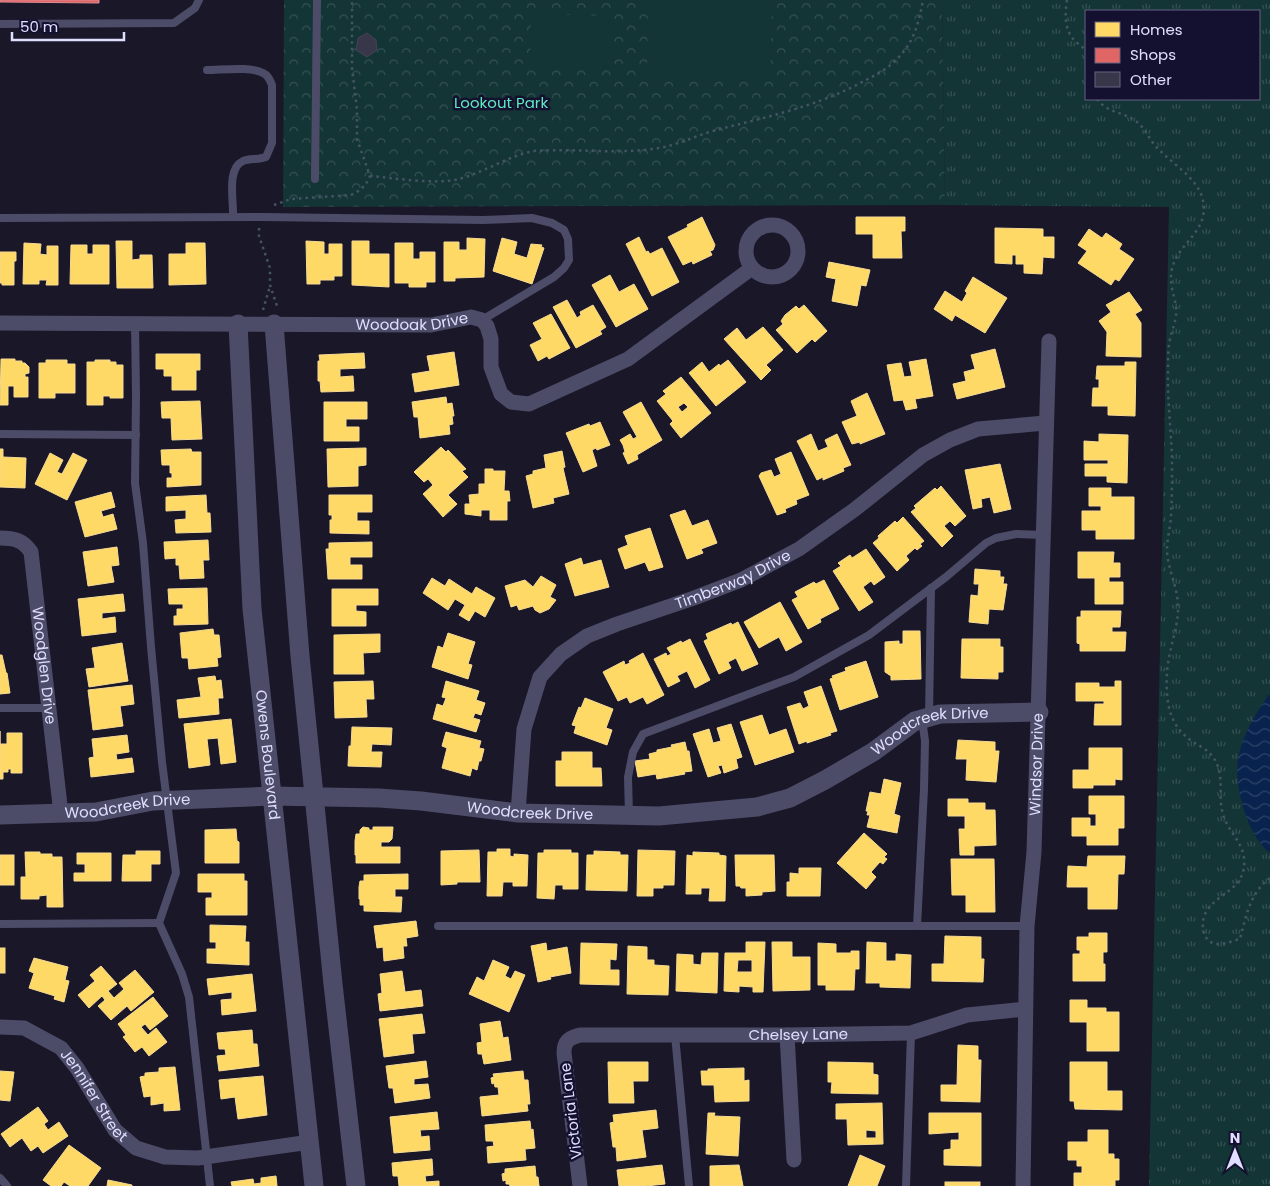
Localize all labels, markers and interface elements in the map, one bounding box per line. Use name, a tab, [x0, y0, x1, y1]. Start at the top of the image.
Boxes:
scale bar	[12, 10, 125, 42]
legend	[1085, 10, 1260, 100]
text: 50 m	[20, 16, 58, 37]
text: Homes	[1130, 19, 1183, 40]
text: Shops	[1130, 44, 1176, 65]
text: Other	[1130, 69, 1172, 90]
park label: Lookout Park	[454, 92, 548, 113]
street label: Woodoak Drive	[355, 307, 470, 335]
street label: Timberway Drive	[672, 544, 794, 614]
street label: Woodglen Drive	[27, 605, 62, 725]
street label: Owens Boulevard	[251, 689, 286, 821]
street label: Woodcreek Drive	[866, 702, 989, 760]
street label: Windsor Drive	[1024, 713, 1048, 816]
street label: Woodcreek Drive	[64, 788, 191, 823]
street label: Woodcreek Drive	[466, 796, 594, 825]
street label: Chelsey Lane	[749, 1023, 848, 1045]
street label: Jennifer Street	[56, 1044, 132, 1146]
street label: Victoria Lane	[554, 1062, 587, 1160]
north arrow	[1210, 1126, 1260, 1176]
text: N	[1230, 1128, 1240, 1148]

